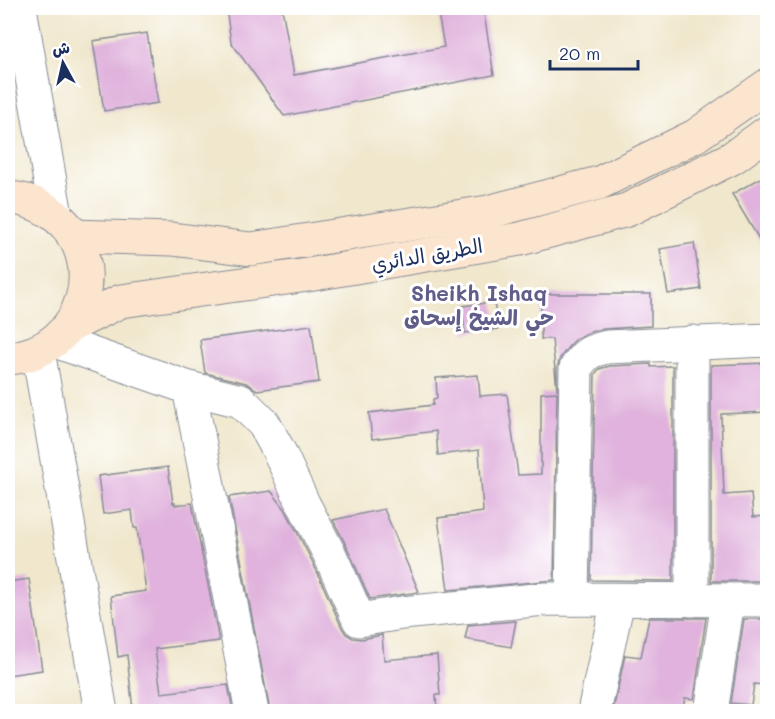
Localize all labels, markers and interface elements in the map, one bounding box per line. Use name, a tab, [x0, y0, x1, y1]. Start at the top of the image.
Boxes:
north arrow	[33, 33, 93, 93]
scale bar	[550, 33, 638, 71]
text: ش	[51, 36, 71, 59]
text: 20 m	[559, 41, 600, 65]
street label: الطريق الدائري	[369, 231, 485, 280]
district label: Sheikh Ishaq حي الشيخ إسحاق	[404, 279, 554, 337]

